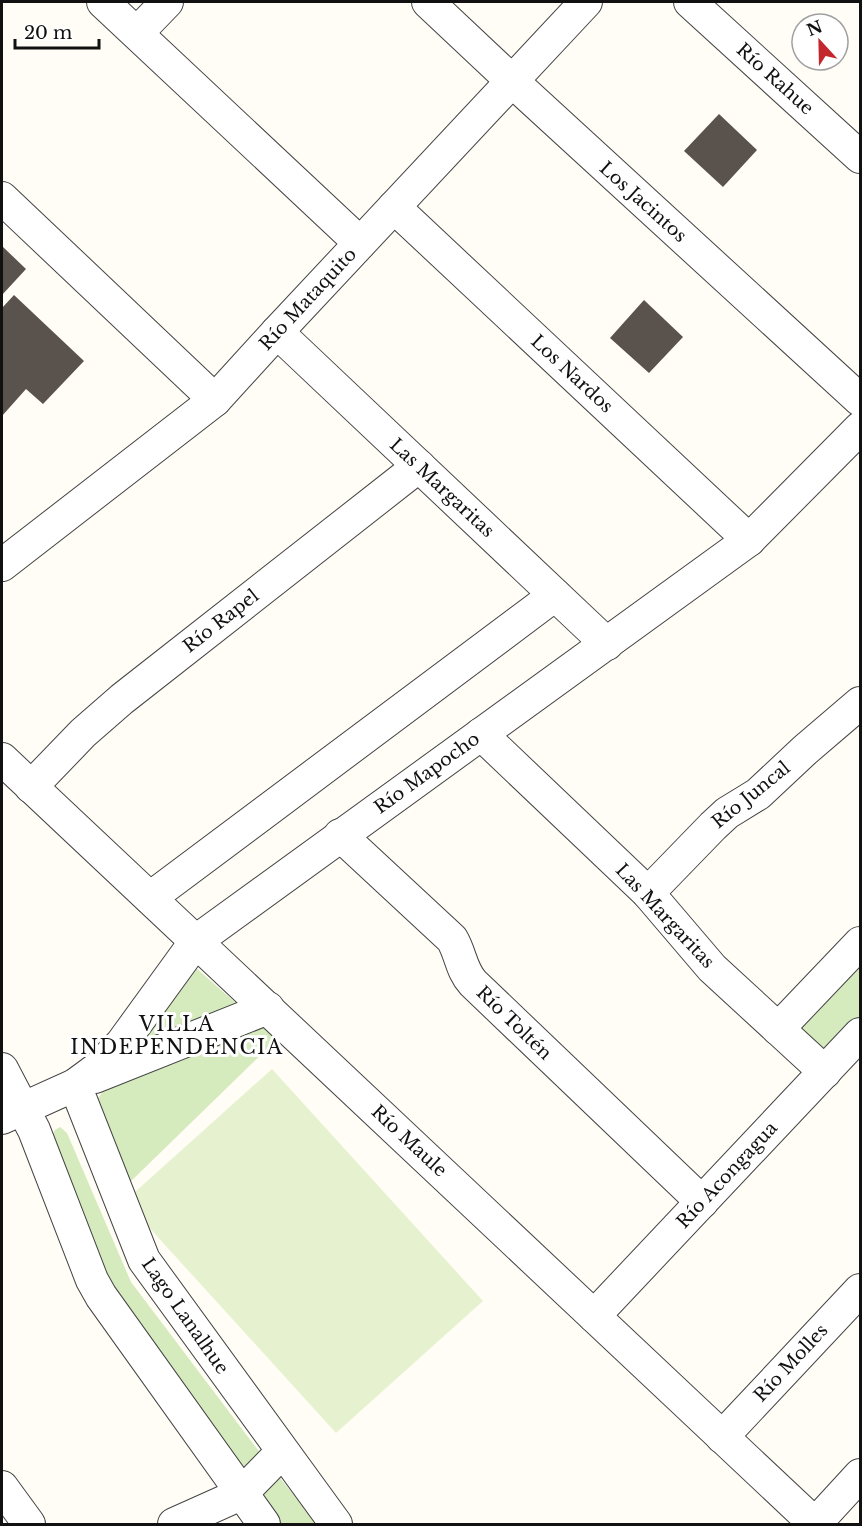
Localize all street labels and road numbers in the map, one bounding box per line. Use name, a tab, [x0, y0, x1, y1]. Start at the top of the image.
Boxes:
street label: Río Rahue	[732, 39, 818, 119]
street label: Los Jacintos	[595, 157, 691, 247]
street label: Río Mataquito	[255, 243, 361, 355]
street label: Los Nardos	[526, 330, 618, 418]
street label: Las Margaritas	[385, 434, 499, 542]
street label: Río Rapel	[179, 585, 263, 657]
street label: Río Mapocho	[370, 727, 484, 819]
street label: Río Juncal	[708, 757, 795, 833]
street label: Las Margaritas	[611, 859, 719, 973]
street label: Río Toltén	[472, 982, 556, 1064]
street label: Río Maule	[367, 1101, 451, 1181]
street label: Río Acongagua	[672, 1117, 782, 1233]
street label: Lago Lanalhue	[137, 1254, 233, 1378]
street label: Río Molles	[749, 1320, 833, 1406]

